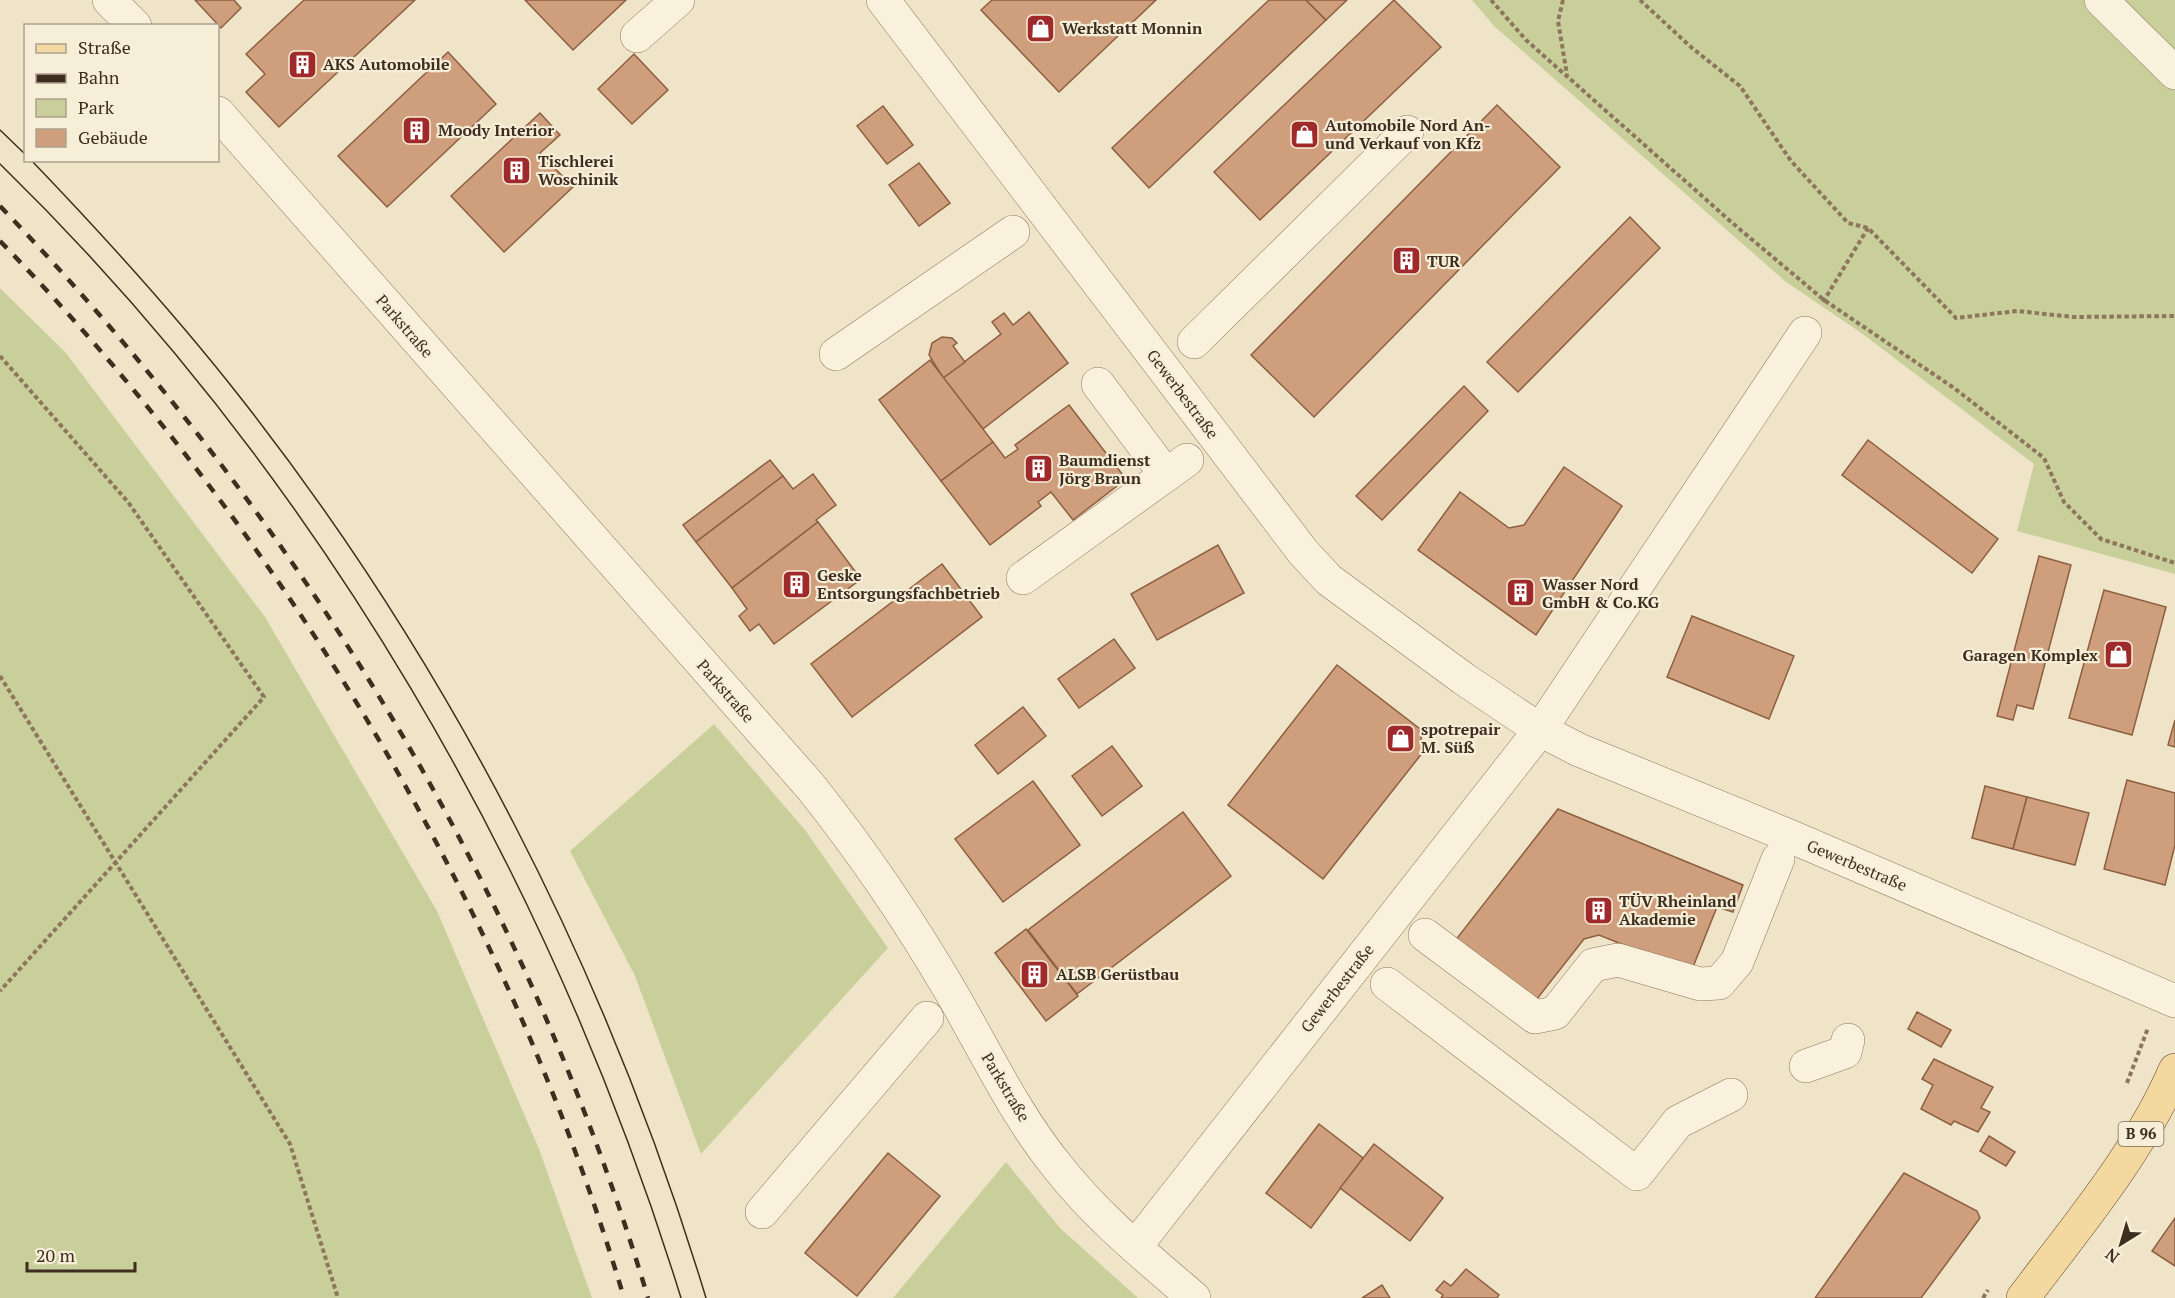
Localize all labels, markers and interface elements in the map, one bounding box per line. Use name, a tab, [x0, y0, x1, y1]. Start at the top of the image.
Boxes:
shop icon: Werkstatt Monnin	[1025, 12, 1057, 44]
place label: Werkstatt Monnin	[1062, 17, 1203, 39]
legend	[24, 24, 219, 162]
text: Straße	[78, 35, 131, 59]
building icon: AKS Automobile	[286, 48, 318, 80]
place label: AKS Automobile	[323, 53, 450, 75]
text: Bahn	[78, 65, 120, 89]
text: Park	[78, 95, 115, 119]
building icon: Moody Interior	[401, 114, 433, 146]
place label: Automobile Nord An- und Verkauf von Kfz	[1325, 114, 1491, 154]
shop icon: Automobile Nord An- und Verkauf von Kfz	[1288, 118, 1320, 150]
place label: Moody Interior	[438, 119, 554, 141]
text: Gebäude	[78, 125, 148, 149]
place label: Tischlerei Woschinik	[538, 150, 619, 190]
building icon: Tischlerei Woschinik	[501, 154, 533, 186]
building icon: TUR	[1390, 245, 1422, 277]
place label: TUR	[1427, 250, 1460, 272]
street label: Parkstraße	[371, 290, 439, 362]
street label: Gewerbestraße	[1142, 345, 1224, 443]
place label: Baumdienst Jörg Braun	[1059, 449, 1151, 489]
building icon: Baumdienst Jörg Braun	[1022, 453, 1054, 485]
place label: Geske Entsorgungsfachbetrieb	[817, 564, 1000, 604]
building icon: Geske Entsorgungsfachbetrieb	[780, 568, 812, 600]
place label: Wasser Nord GmbH & Co.KG	[1542, 573, 1660, 613]
building icon: Wasser Nord GmbH & Co.KG	[1505, 577, 1537, 609]
shop icon: Garagen Komplex	[2103, 639, 2135, 671]
place label: Garagen Komplex	[1962, 644, 2098, 666]
street label: Parkstraße	[692, 655, 760, 727]
place label: spotrepair M. Süß	[1421, 718, 1500, 758]
shop icon: spotrepair M. Süß	[1384, 722, 1416, 754]
street label: Gewerbestraße	[1804, 834, 1910, 896]
place label: TÜV Rheinland Akademie	[1619, 890, 1737, 930]
building icon: TÜV Rheinland Akademie	[1582, 894, 1614, 926]
street label: Gewerbestraße	[1295, 939, 1379, 1037]
building icon: ALSB Gerüstbau	[1019, 958, 1051, 990]
place label: ALSB Gerüstbau	[1056, 963, 1179, 985]
street label: Parkstraße	[977, 1048, 1035, 1126]
road number: B 96	[2118, 1122, 2164, 1146]
north arrow	[2091, 1214, 2151, 1274]
scale bar	[27, 1235, 135, 1273]
text: 20 m	[36, 1243, 76, 1267]
text: N	[2101, 1244, 2123, 1268]

